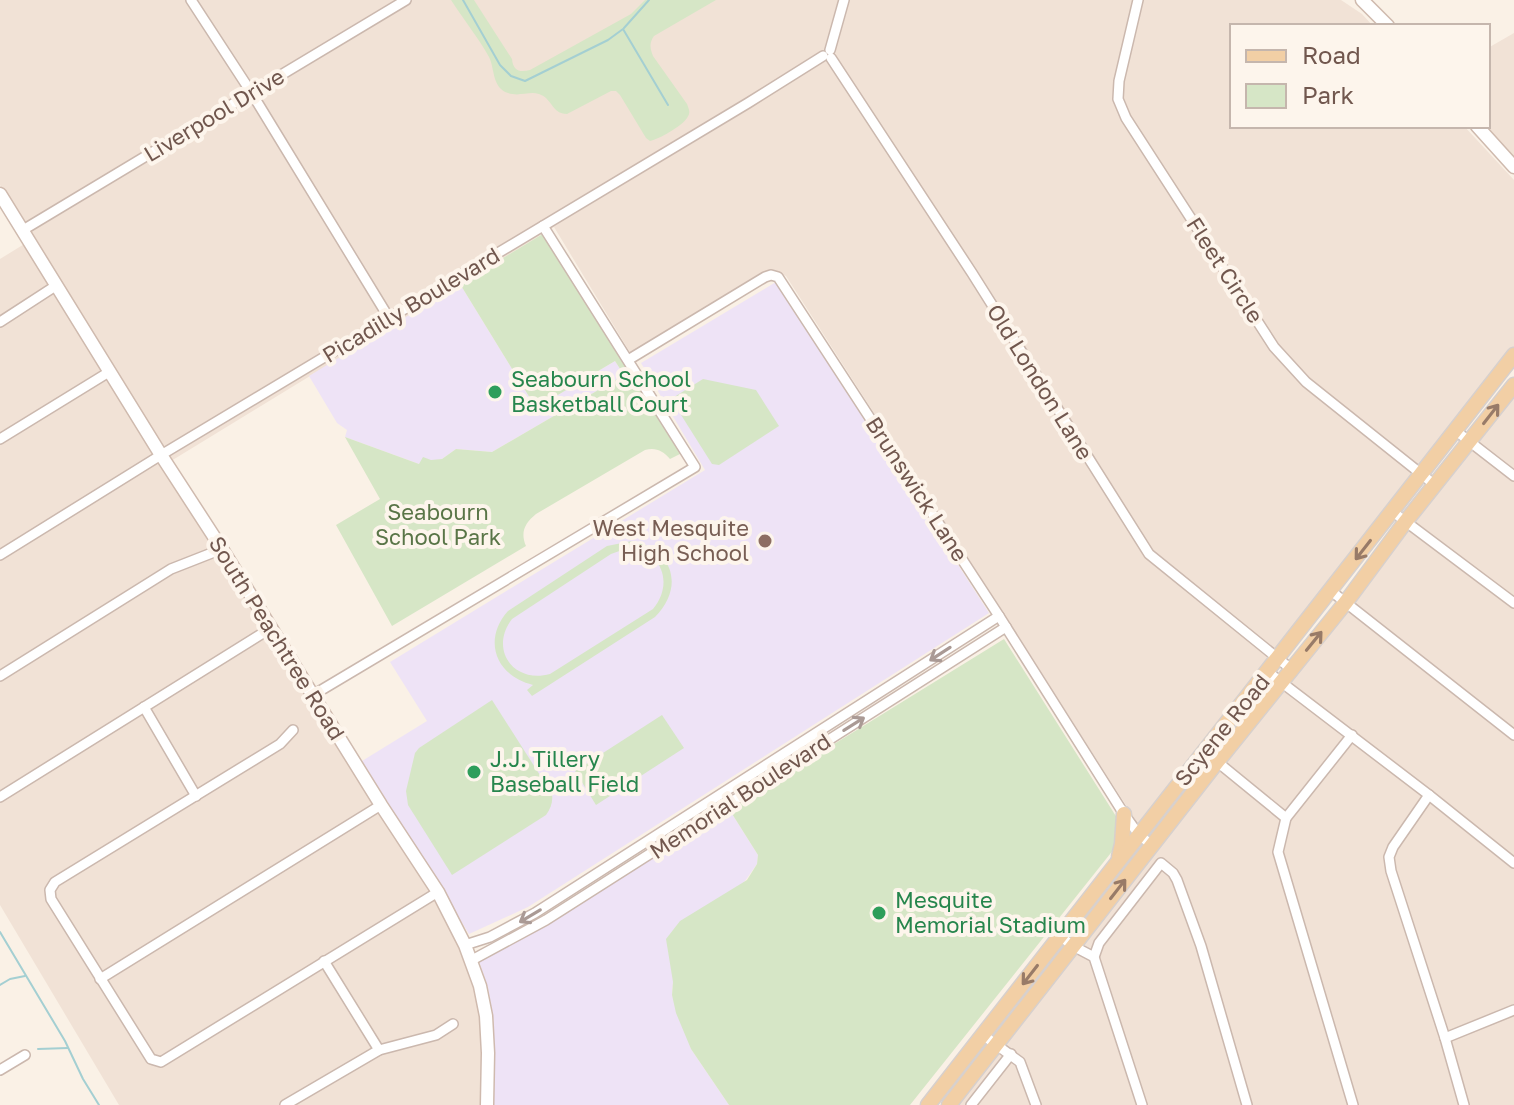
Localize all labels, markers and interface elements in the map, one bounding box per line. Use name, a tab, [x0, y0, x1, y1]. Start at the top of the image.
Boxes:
legend	[1230, 24, 1490, 128]
text: Road	[1302, 40, 1361, 69]
street label: Liverpool Drive	[139, 62, 289, 167]
text: Park	[1302, 80, 1354, 109]
street label: Fleet Circle	[1181, 212, 1270, 328]
street label: Picadilly Boulevard	[317, 241, 504, 368]
street label: Old London Lane	[982, 299, 1099, 465]
place label: Seabourn School Basketball Court	[511, 365, 691, 417]
marker: Seabourn School Basketball Court	[486, 383, 504, 401]
one-way arrow	[1482, 404, 1499, 425]
street label: Brunswick Lane	[861, 411, 974, 566]
park label: Seabourn School Park	[375, 498, 501, 550]
place label: West Mesquite High School	[592, 514, 749, 566]
street label: South Peachtree Road	[204, 531, 351, 745]
marker: West Mesquite High School	[756, 532, 774, 550]
one-way arrow	[1355, 539, 1372, 560]
one-way arrow	[1305, 631, 1322, 652]
one-way arrow	[929, 646, 951, 663]
street label: Scyene Road	[1168, 668, 1275, 791]
one-way arrow	[842, 716, 865, 732]
street label: Memorial Boulevard	[644, 727, 835, 864]
place label: J.J. Tillery Baseball Field	[490, 745, 639, 797]
marker: J.J. Tillery Baseball Field	[465, 763, 483, 781]
one-way arrow	[1109, 879, 1126, 900]
place label: Mesquite Memorial Stadium	[895, 886, 1086, 938]
marker: Mesquite Memorial Stadium	[870, 904, 888, 922]
one-way arrow	[519, 908, 542, 924]
one-way arrow	[1021, 964, 1039, 985]

